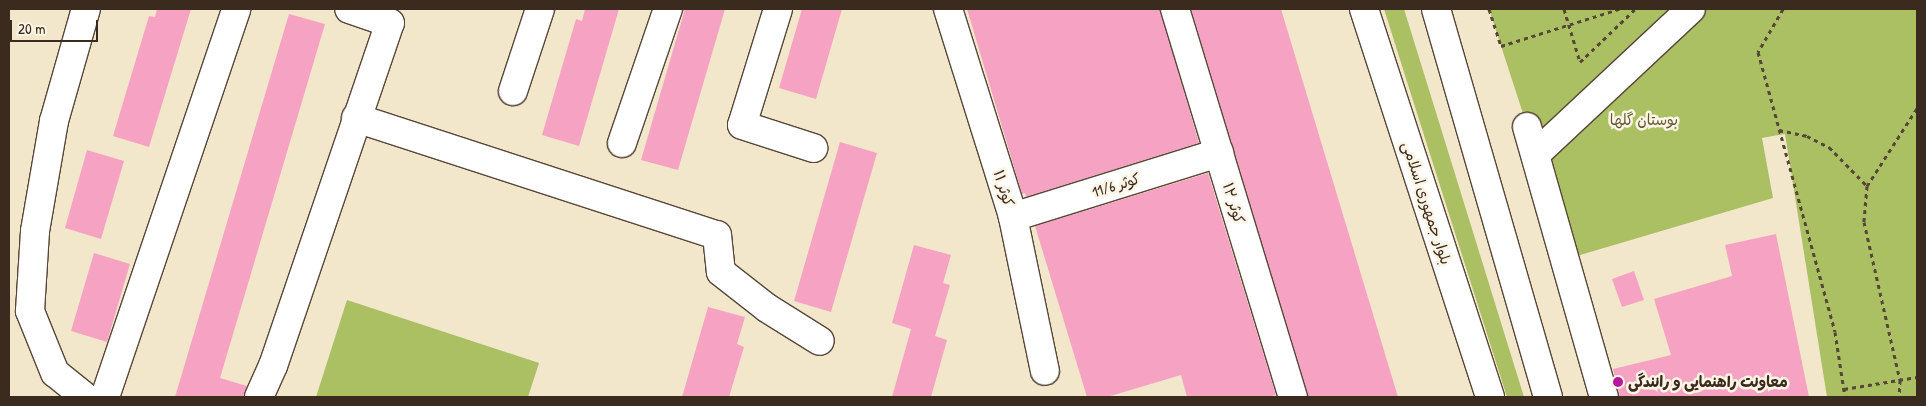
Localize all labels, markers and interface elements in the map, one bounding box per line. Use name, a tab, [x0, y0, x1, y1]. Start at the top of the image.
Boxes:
scale bar	[12, 10, 100, 42]
text: 20 m	[18, 18, 45, 39]
park label: بوستان گلها	[1610, 111, 1678, 129]
street label: بلوار جمهوری اسلامی	[1399, 139, 1455, 267]
street label: کوثر ۱۱	[990, 168, 1018, 208]
street label: کوثر 11/6	[1090, 169, 1142, 201]
street label: کوثر ۱۲	[1219, 180, 1249, 226]
place label: معاونت راهنمایی و رانندگی	[1628, 373, 1788, 391]
marker: معاونت راهنمایی و رانندگی	[1612, 376, 1624, 388]

